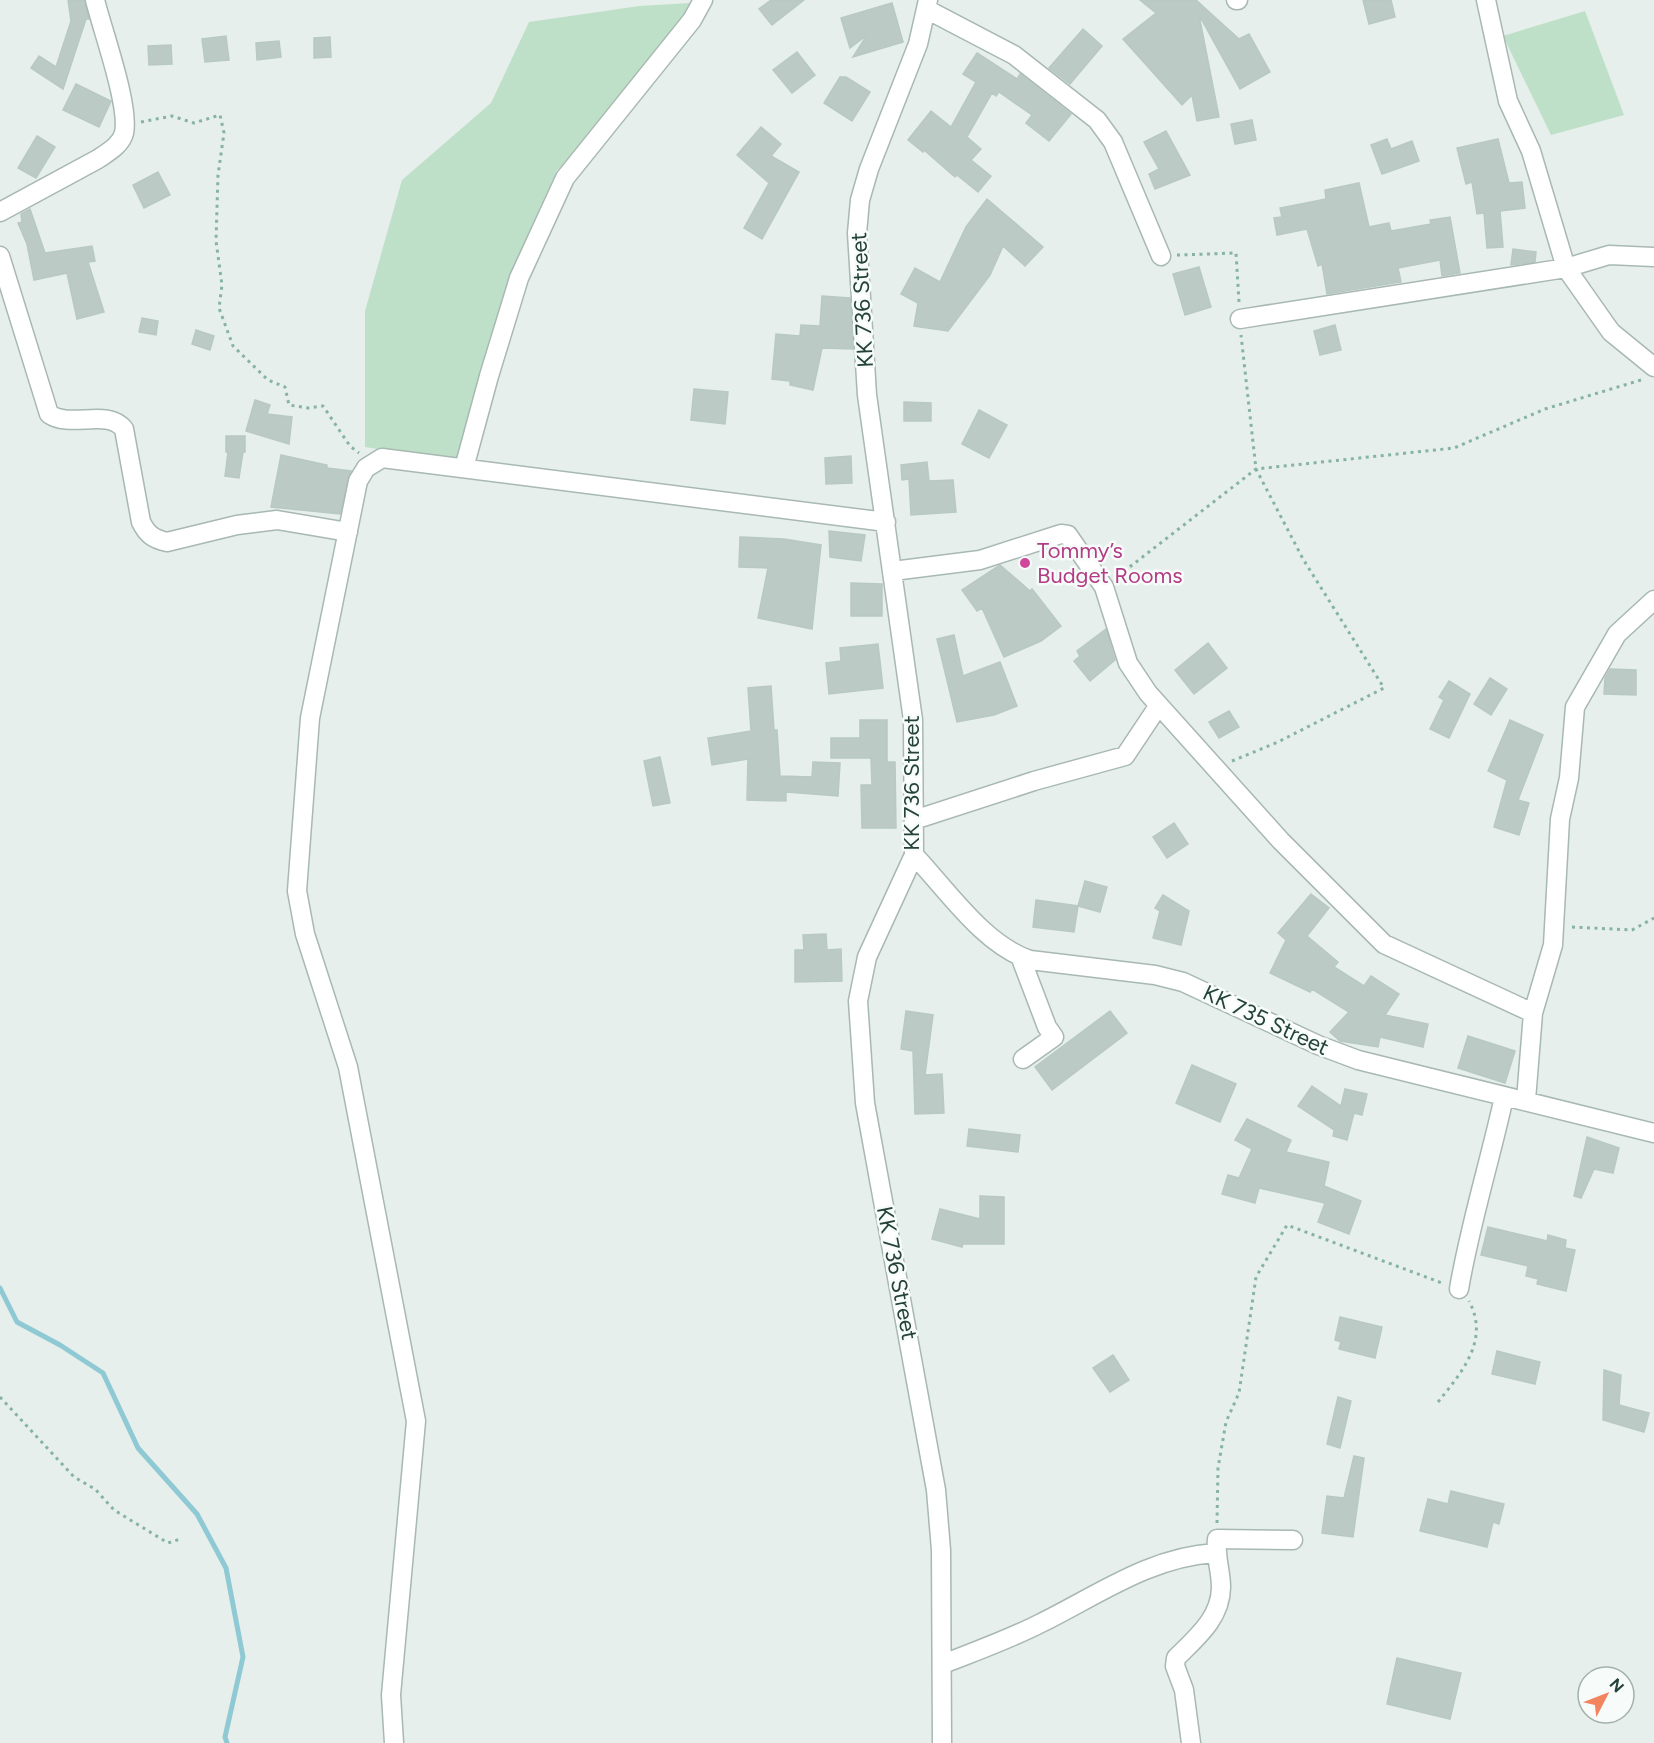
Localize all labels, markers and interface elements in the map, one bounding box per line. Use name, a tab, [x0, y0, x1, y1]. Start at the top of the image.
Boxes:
street label: KK 736 Street	[845, 232, 879, 368]
place label: Tommy’s Budget Rooms	[1037, 537, 1183, 589]
marker: Tommy’s Budget Rooms	[1018, 556, 1032, 570]
street label: KK 736 Street	[898, 715, 925, 851]
street label: KK 735 Street	[1199, 979, 1333, 1061]
street label: KK 736 Street	[871, 1204, 923, 1342]
north arrow	[1576, 1665, 1636, 1725]
text: N	[1606, 1674, 1628, 1696]

